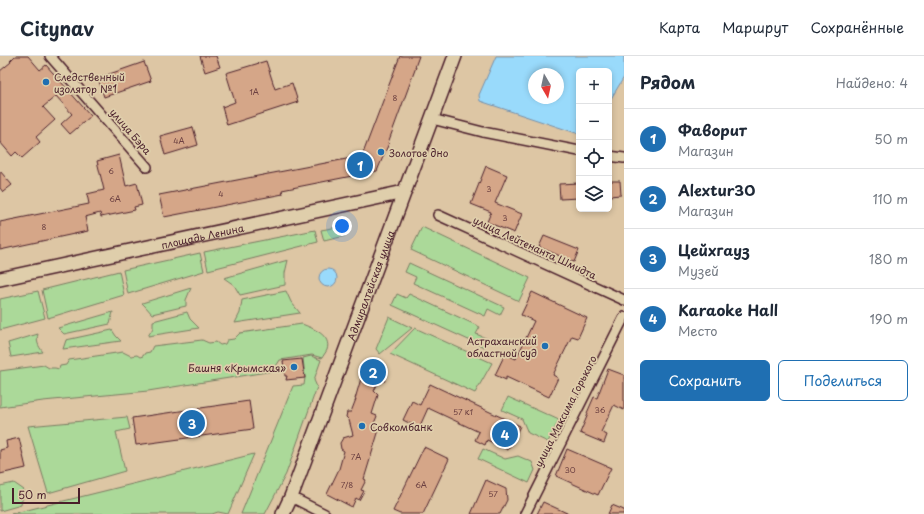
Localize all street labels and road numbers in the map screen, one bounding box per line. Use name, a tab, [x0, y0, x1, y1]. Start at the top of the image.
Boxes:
street label: улица Бэра	[107, 105, 156, 158]
street label: улица Лейтенанта Шмидта	[471, 212, 600, 283]
street label: площадь Ленина	[160, 219, 246, 252]
street label: Адмиралтейская улица	[342, 227, 397, 342]
street label: улица Максима Горького	[530, 352, 600, 469]

